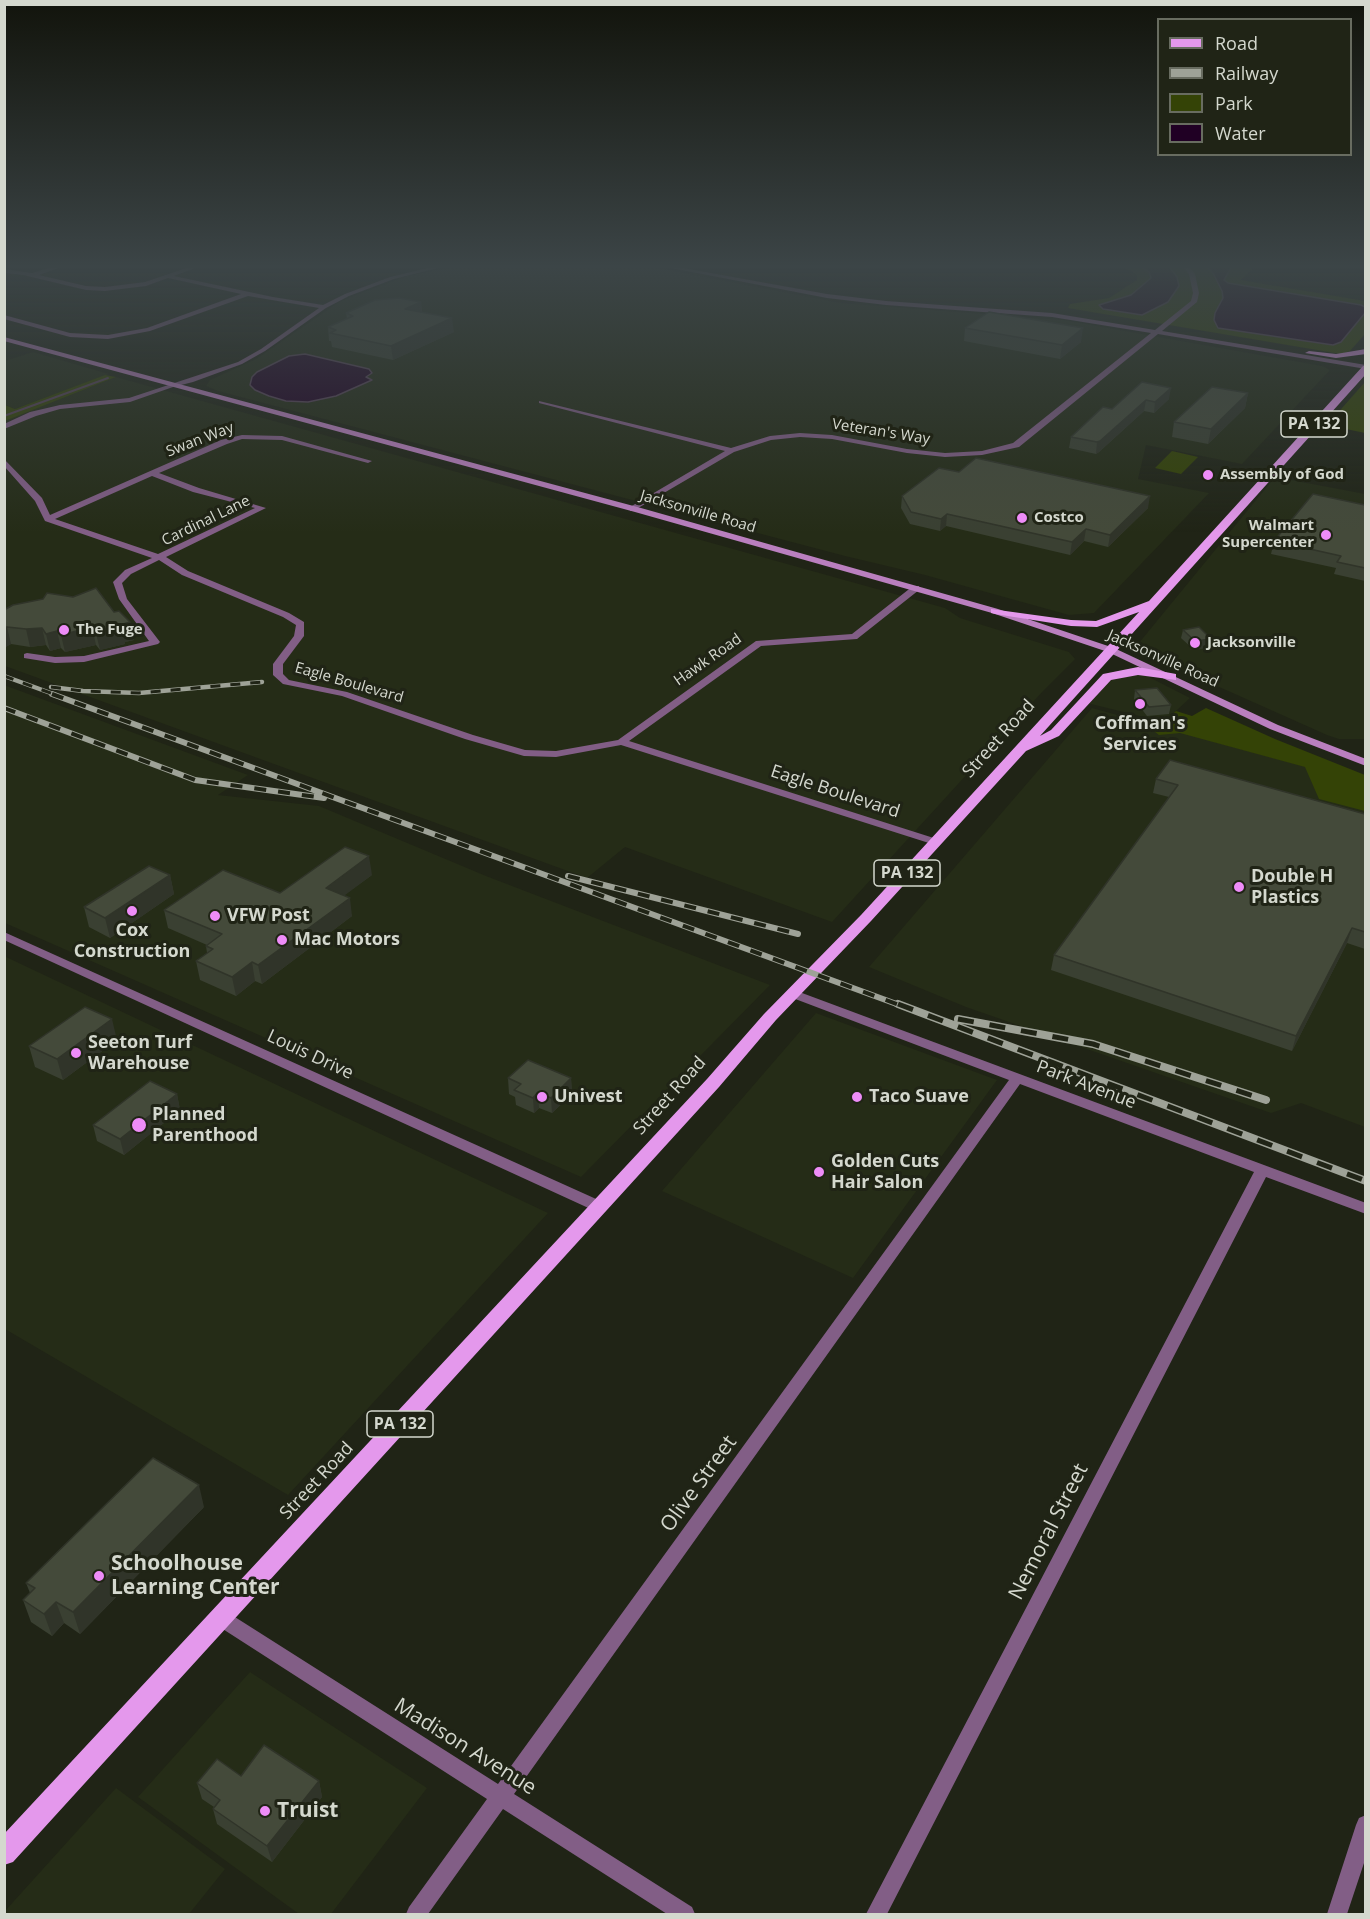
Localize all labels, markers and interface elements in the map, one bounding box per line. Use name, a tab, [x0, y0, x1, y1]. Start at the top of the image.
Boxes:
legend	[1157, 18, 1352, 156]
text: Road	[1215, 31, 1258, 55]
text: Railway	[1215, 61, 1278, 85]
text: Park	[1215, 91, 1253, 115]
text: Water	[1215, 121, 1266, 145]
road number: PA 132	[1281, 411, 1347, 437]
street label: Veteran's Way	[831, 415, 931, 449]
street label: Swan Way	[164, 419, 236, 461]
place label: Assembly of God	[1220, 466, 1344, 484]
marker: Assembly of God	[1201, 468, 1215, 482]
street label: Jacksonville Road	[638, 487, 758, 537]
street label: Cardinal Lane	[159, 492, 253, 550]
place label: Costco	[1034, 509, 1084, 527]
marker: Costco	[1015, 511, 1029, 525]
place label: Walmart Supercenter	[1222, 517, 1314, 552]
marker: Walmart Supercenter	[1319, 528, 1333, 542]
place label: The Fuge	[76, 621, 143, 639]
marker: The Fuge	[57, 623, 71, 637]
street label: Jacksonville Road	[1105, 626, 1221, 692]
street label: Hawk Road	[671, 630, 745, 690]
place label: Jacksonville	[1207, 634, 1296, 652]
marker: Jacksonville	[1188, 636, 1202, 650]
street label: Eagle Boulevard	[293, 659, 405, 707]
street label: Street Road	[958, 695, 1040, 783]
marker: Coffman's Services	[1133, 697, 1147, 711]
place label: Coffman's Services	[1095, 713, 1185, 756]
street label: Eagle Boulevard	[768, 761, 902, 823]
road number: PA 132	[874, 860, 940, 886]
place label: Double H Plastics	[1251, 866, 1333, 908]
marker: Double H Plastics	[1232, 880, 1246, 894]
marker: Cox Construction	[125, 904, 139, 918]
place label: VFW Post	[227, 905, 310, 927]
marker: VFW Post	[208, 909, 222, 923]
place label: Cox Construction	[74, 920, 190, 962]
place label: Mac Motors	[294, 929, 400, 951]
marker: Mac Motors	[275, 933, 289, 947]
street label: Louis Drive	[263, 1026, 357, 1084]
place label: Seeton Turf Warehouse	[88, 1032, 192, 1074]
marker: Seeton Turf Warehouse	[69, 1046, 83, 1060]
street label: Street Road	[629, 1052, 711, 1140]
street label: Park Avenue	[1033, 1056, 1139, 1114]
place label: Univest	[554, 1086, 623, 1108]
place label: Taco Suave	[869, 1086, 969, 1108]
marker: Univest	[535, 1090, 549, 1104]
marker: Taco Suave	[850, 1090, 864, 1104]
place label: Planned Parenthood	[152, 1104, 258, 1146]
marker: Planned Parenthood	[130, 1116, 148, 1134]
place label: Golden Cuts Hair Salon	[831, 1151, 939, 1194]
marker: Golden Cuts Hair Salon	[812, 1165, 826, 1179]
road number: PA 132	[367, 1411, 433, 1437]
street label: Olive Street	[656, 1431, 742, 1537]
street label: Street Road	[276, 1438, 358, 1524]
street label: Nemoral Street	[1004, 1460, 1094, 1604]
place label: Schoolhouse Learning Center	[111, 1551, 279, 1601]
marker: Schoolhouse Learning Center	[92, 1569, 106, 1583]
street label: Madison Avenue	[389, 1693, 541, 1801]
place label: Truist	[277, 1798, 338, 1824]
marker: Truist	[258, 1804, 272, 1818]

